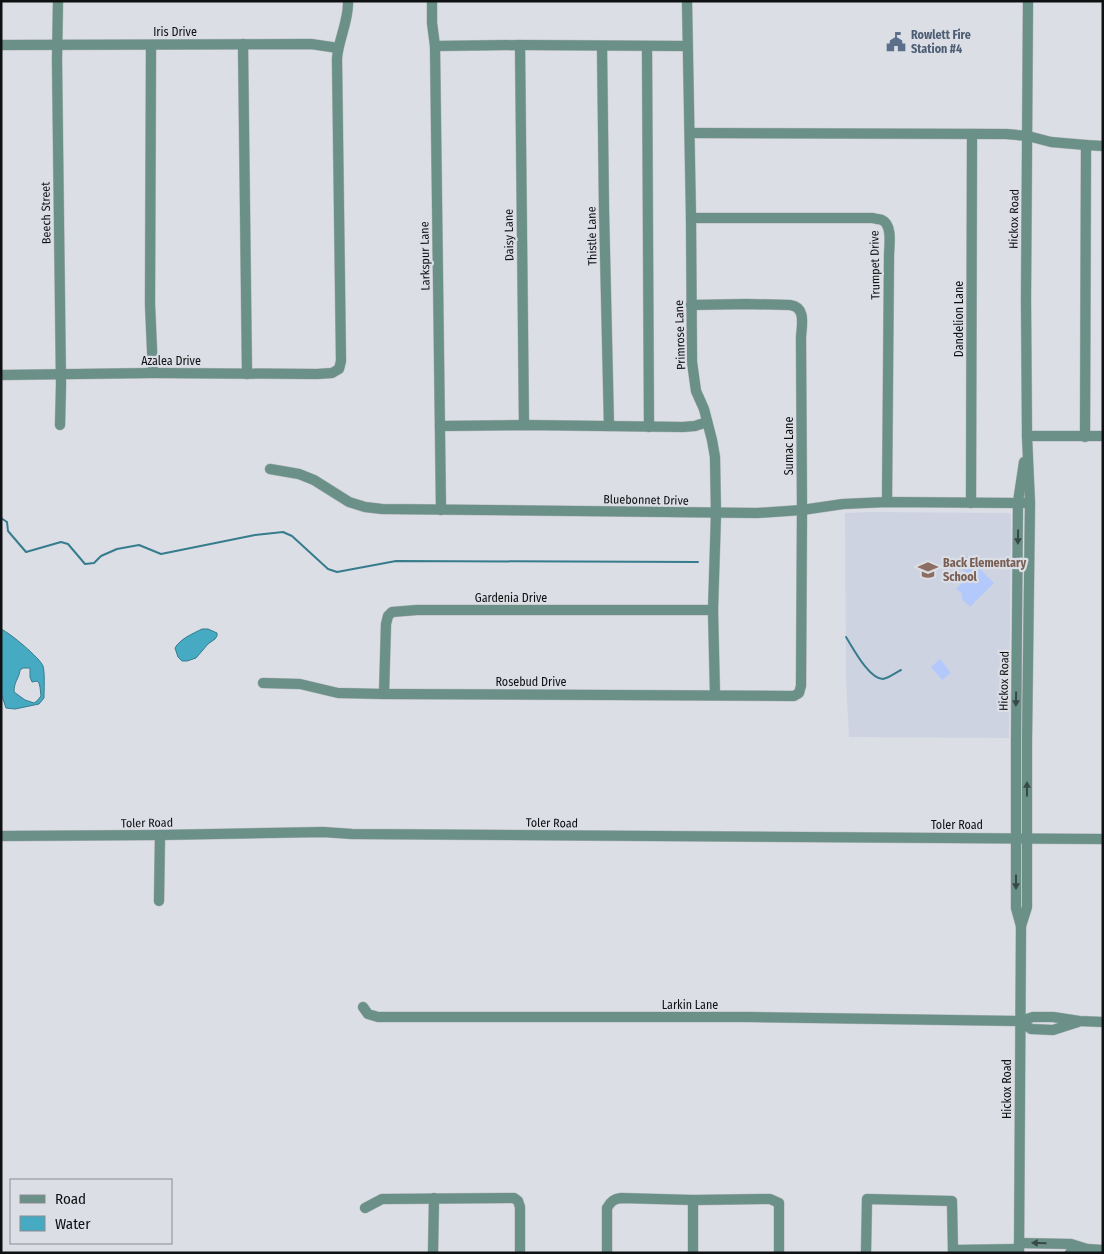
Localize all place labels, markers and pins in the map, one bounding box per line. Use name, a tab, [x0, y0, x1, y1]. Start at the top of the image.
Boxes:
place label: Rowlett Fire Station #4	[911, 28, 971, 56]
public building icon: Rowlett Fire Station #4	[885, 31, 907, 53]
place label: Back Elementary School	[943, 556, 1026, 584]
school or university icon: Back Elementary School	[917, 559, 939, 581]

